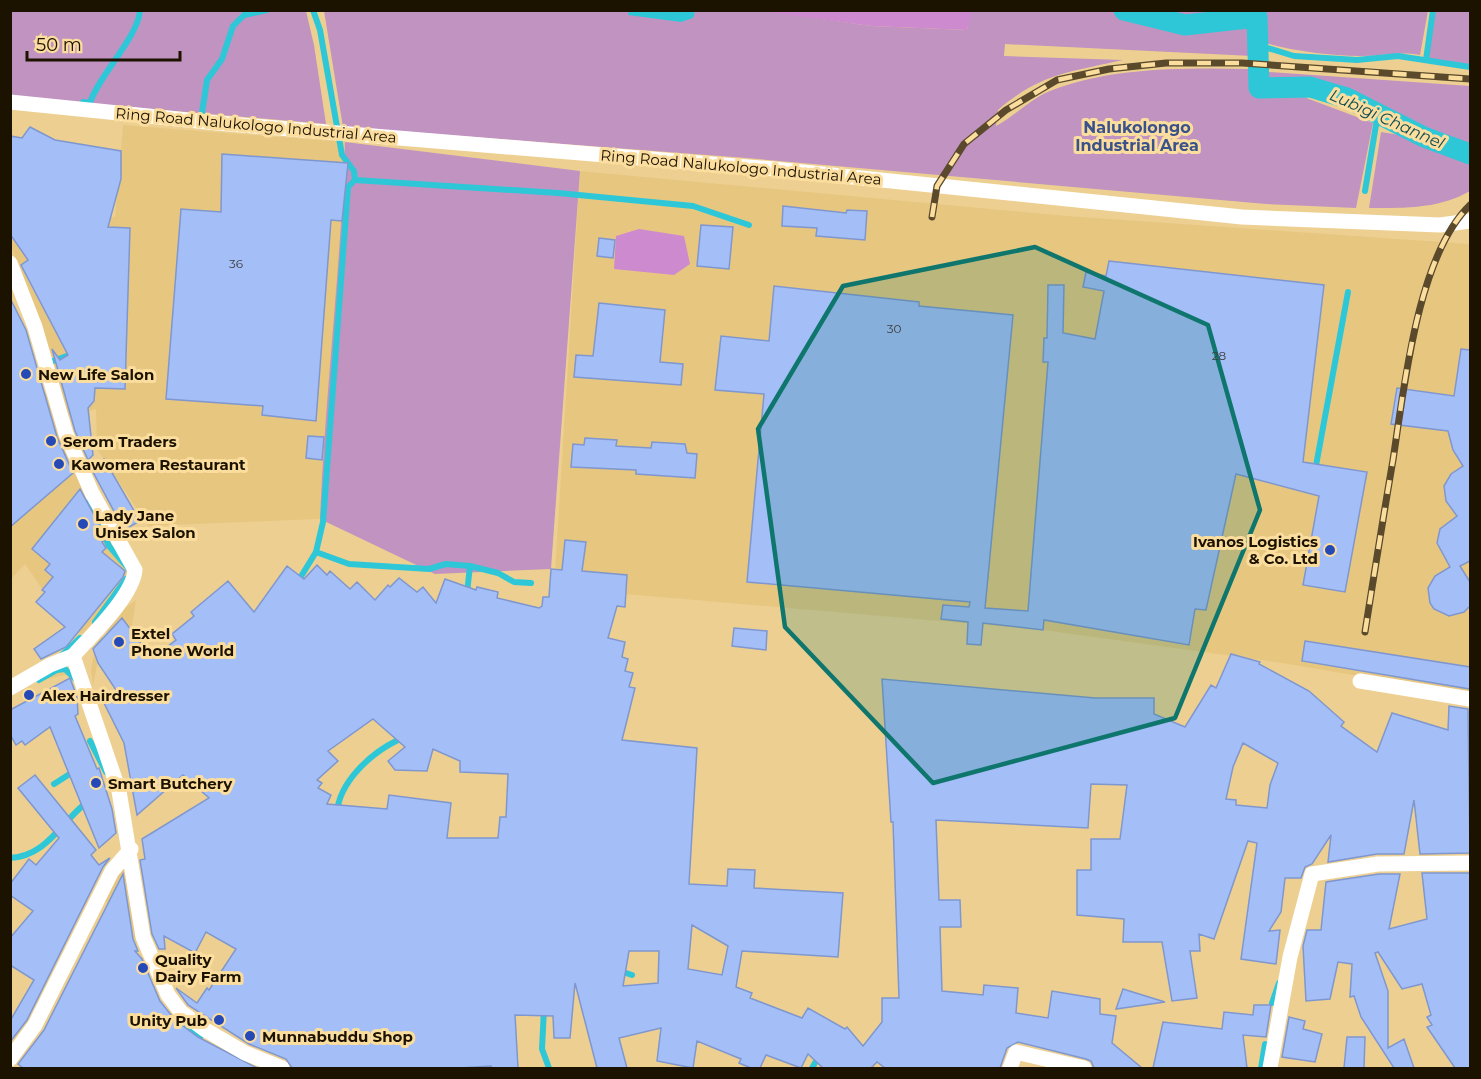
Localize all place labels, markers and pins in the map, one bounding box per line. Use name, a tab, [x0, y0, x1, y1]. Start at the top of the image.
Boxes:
place label: New Life Salon	[38, 365, 154, 384]
marker: New Life Salon	[19, 367, 33, 381]
place label: Serom Traders	[63, 432, 177, 451]
marker: Serom Traders	[44, 434, 58, 448]
place label: Kawomera Restaurant	[71, 455, 246, 474]
marker: Kawomera Restaurant	[52, 457, 66, 471]
place label: Lady Jane Unisex Salon	[95, 506, 196, 542]
marker: Lady Jane Unisex Salon	[76, 517, 90, 531]
place label: Ivanos Logistics & Co. Ltd	[1193, 532, 1318, 568]
marker: Ivanos Logistics & Co. Ltd	[1323, 543, 1337, 557]
place label: Extel Phone World	[131, 624, 234, 660]
marker: Extel Phone World	[112, 635, 126, 649]
place label: Alex Hairdresser	[40, 686, 170, 705]
marker: Alex Hairdresser	[22, 688, 36, 702]
place label: Smart Butchery	[108, 774, 233, 793]
marker: Smart Butchery	[89, 776, 103, 790]
place label: Quality Dairy Farm	[155, 950, 242, 986]
marker: Quality Dairy Farm	[136, 961, 150, 975]
place label: Unity Pub	[129, 1011, 207, 1030]
marker: Unity Pub	[212, 1013, 226, 1027]
place label: Munnabuddu Shop	[262, 1027, 413, 1046]
marker: Munnabuddu Shop	[243, 1029, 257, 1043]

